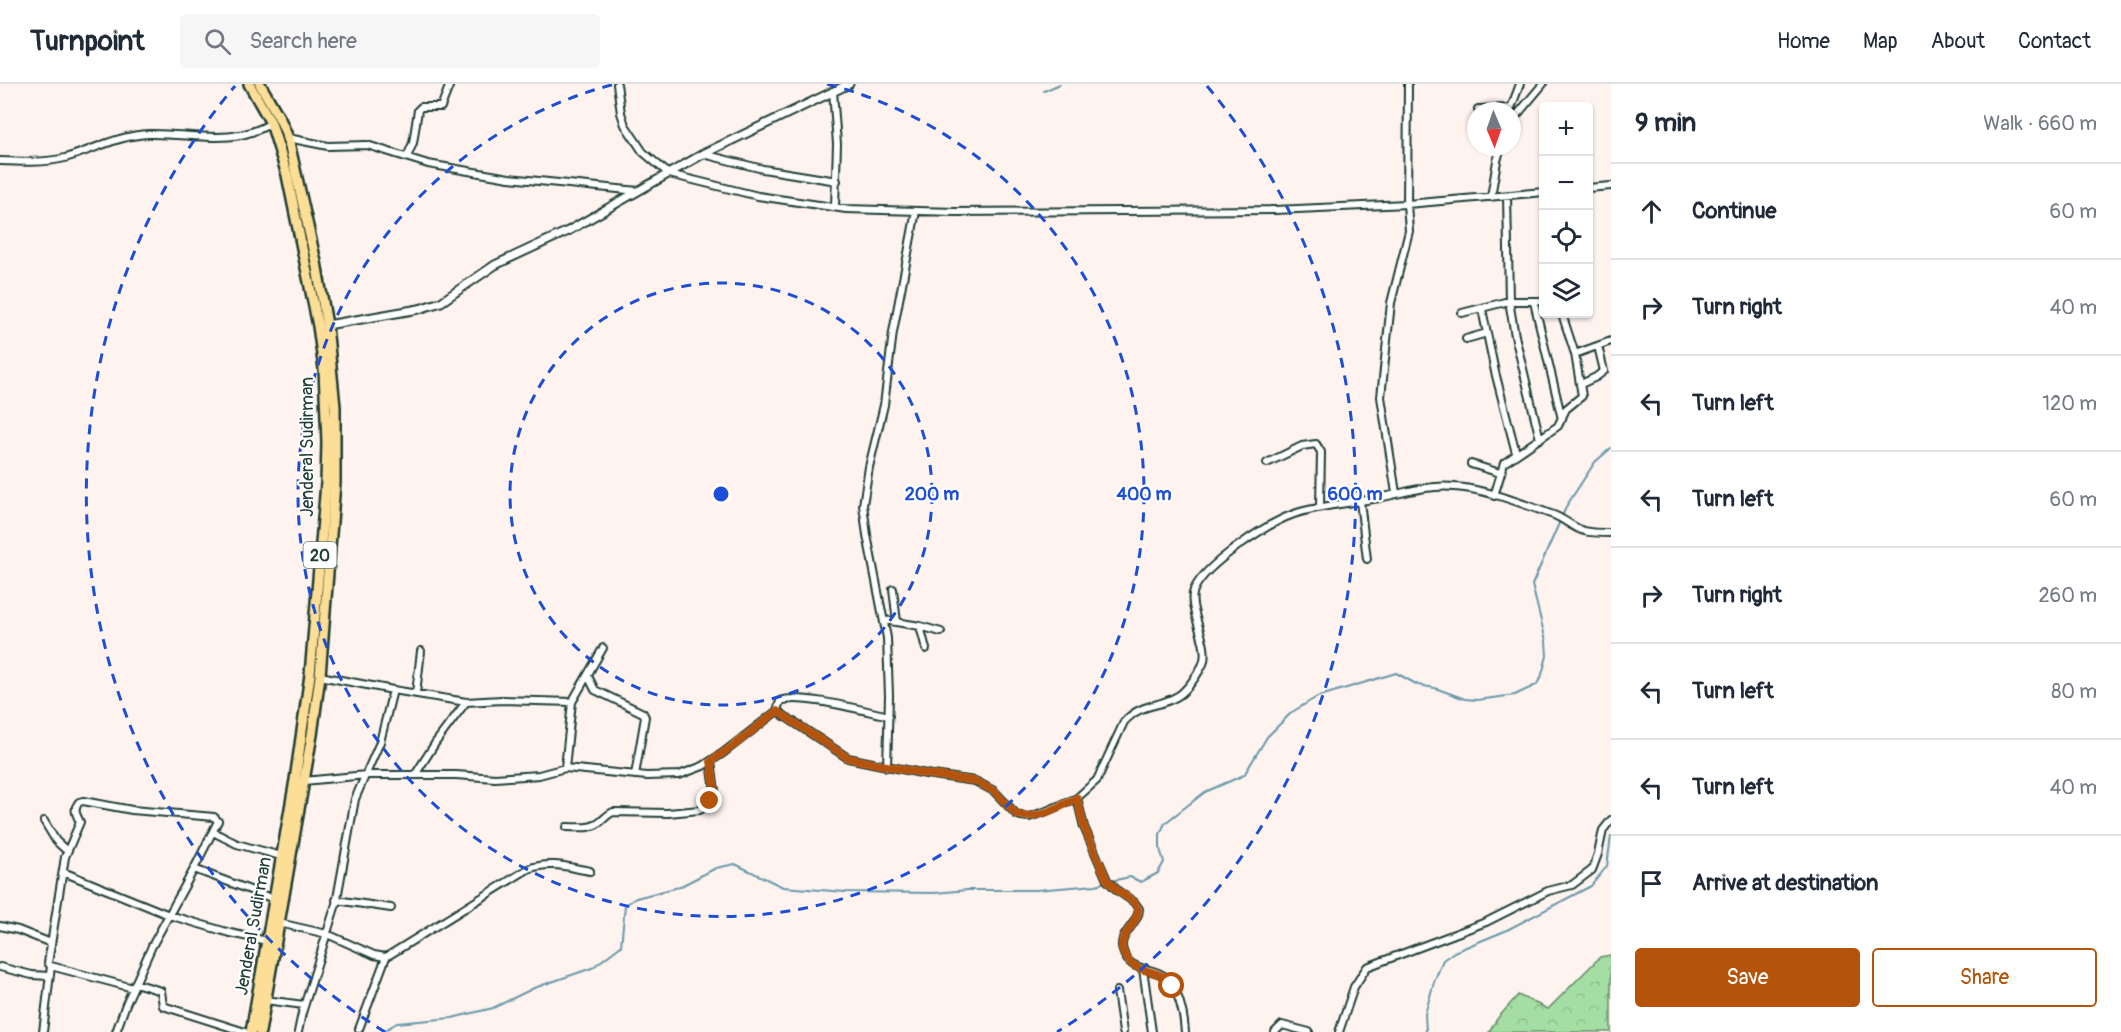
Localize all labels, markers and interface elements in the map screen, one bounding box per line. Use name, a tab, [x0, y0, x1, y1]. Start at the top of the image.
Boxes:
search box	[180, 14, 600, 68]
text: Turnpoint	[30, 24, 144, 59]
icon: search	[201, 25, 234, 58]
text: Search here	[249, 27, 357, 55]
text: Home	[1777, 28, 1830, 55]
text: Map	[1863, 28, 1898, 55]
text: About	[1931, 28, 1985, 55]
text: Contact	[2018, 28, 2091, 55]
north arrow	[1467, 102, 1521, 156]
map controls	[1539, 102, 1593, 318]
button: +	[1539, 102, 1593, 156]
text: 9 min	[1635, 107, 1696, 139]
text: Walk · 660 m	[1983, 111, 2097, 136]
button: −	[1539, 156, 1593, 210]
icon: ahead	[1635, 195, 1668, 228]
text: Continue	[1692, 197, 1776, 225]
text: 60 m	[2050, 199, 2097, 224]
button: locate	[1539, 210, 1593, 264]
button: layers	[1539, 264, 1593, 318]
icon: right	[1635, 291, 1668, 324]
text: Turn right	[1692, 293, 1782, 321]
text: 40 m	[2050, 295, 2097, 320]
street label: Jenderal Sudirman	[296, 377, 319, 517]
icon: left	[1635, 387, 1668, 420]
text: Turn left	[1692, 389, 1774, 417]
text: 120 m	[2042, 391, 2097, 416]
text: 200 m	[905, 483, 959, 506]
text: 400 m	[1117, 483, 1171, 506]
text: 600 m	[1328, 483, 1382, 506]
icon: left	[1635, 483, 1668, 516]
centre of rings	[711, 484, 731, 504]
text: Turn left	[1692, 485, 1774, 513]
text: 60 m	[2050, 487, 2097, 512]
road number: 20	[304, 542, 336, 568]
icon: right	[1635, 579, 1668, 612]
text: Turn right	[1692, 581, 1782, 609]
text: 260 m	[2038, 583, 2097, 608]
icon: left	[1635, 675, 1668, 708]
text: Turn left	[1692, 677, 1774, 705]
text: 80 m	[2051, 679, 2097, 704]
icon: left	[1635, 771, 1668, 804]
text: Turn left	[1692, 773, 1774, 801]
text: 40 m	[2050, 775, 2097, 800]
route end	[696, 787, 722, 813]
street label: Jenderal Sudirman	[230, 855, 277, 997]
icon: arrive	[1635, 867, 1668, 900]
text: Arrive at destination	[1692, 869, 1878, 897]
button: Save	[1635, 948, 1860, 1007]
button: Share	[1872, 948, 2097, 1007]
route start	[1158, 972, 1184, 998]

